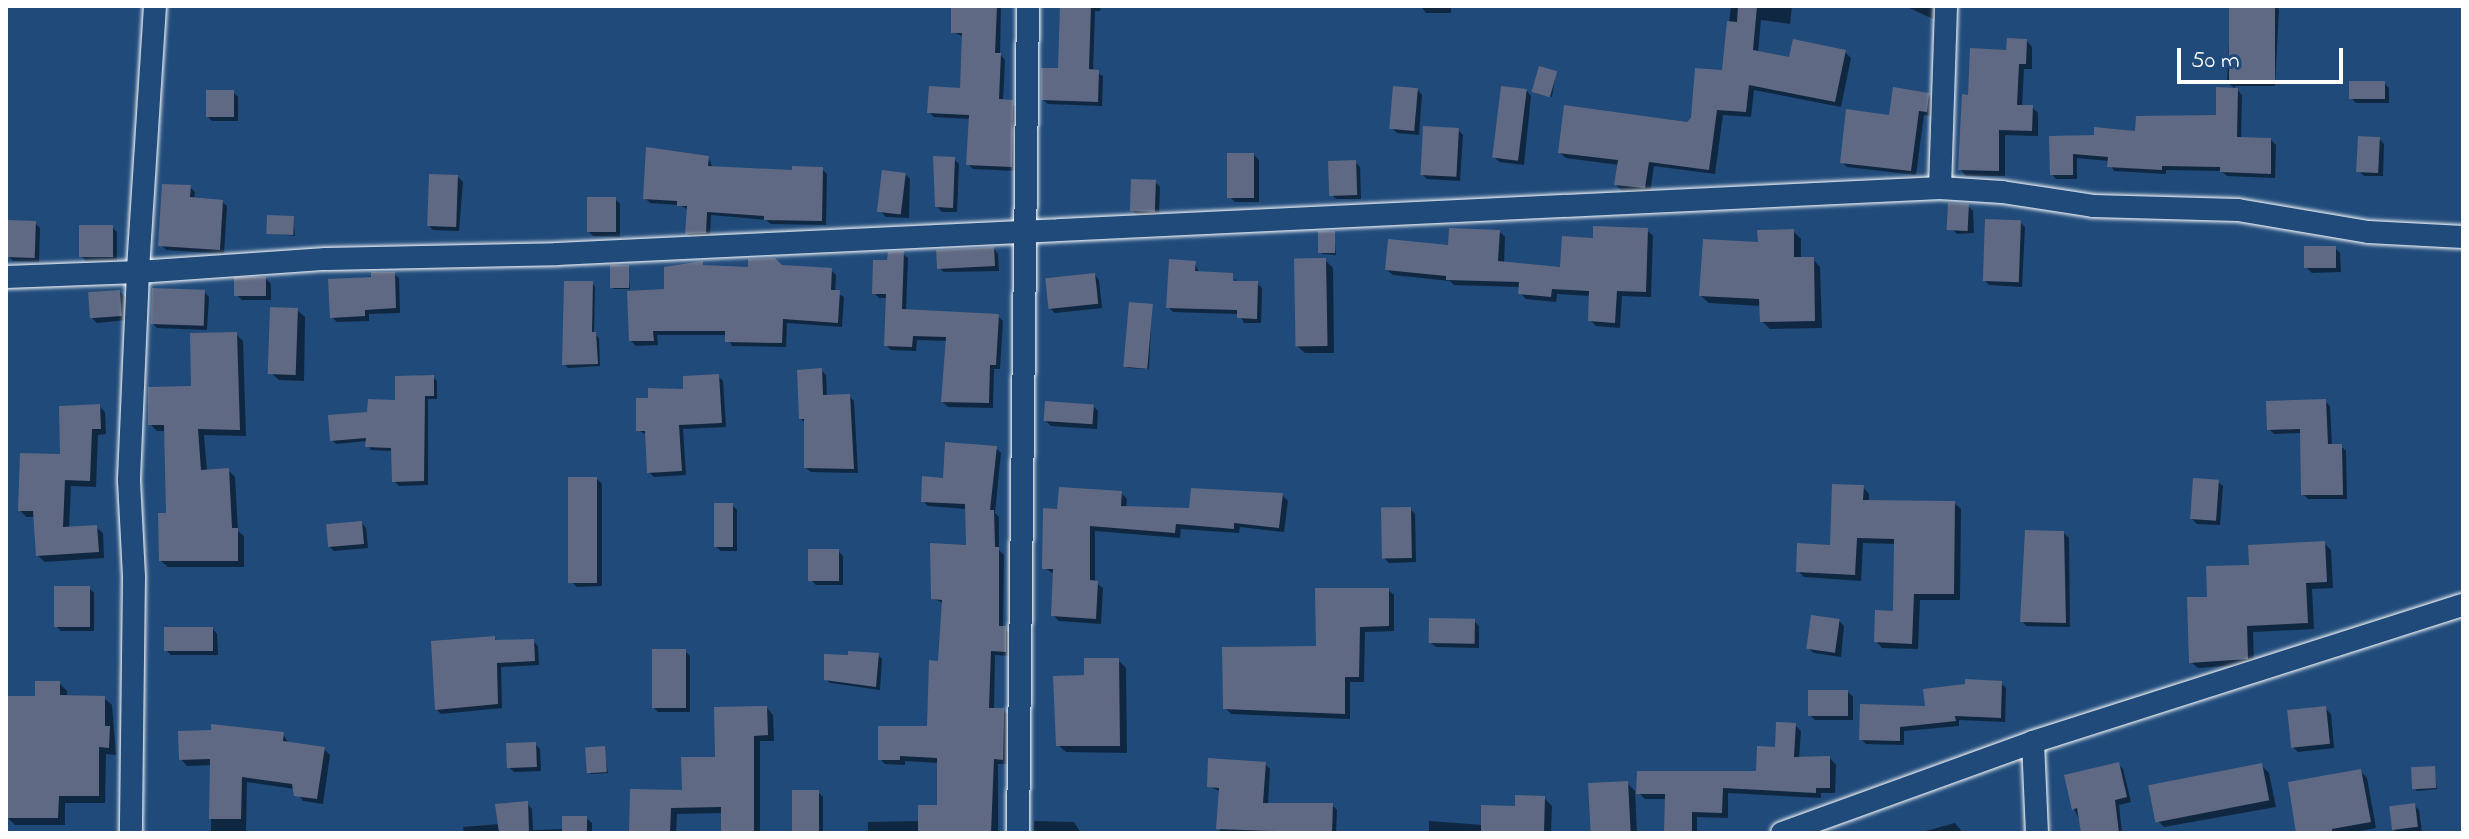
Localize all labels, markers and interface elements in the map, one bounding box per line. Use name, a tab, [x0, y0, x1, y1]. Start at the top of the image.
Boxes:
scale bar	[2181, 32, 2347, 82]
text: 50 m	[2191, 44, 2240, 79]

